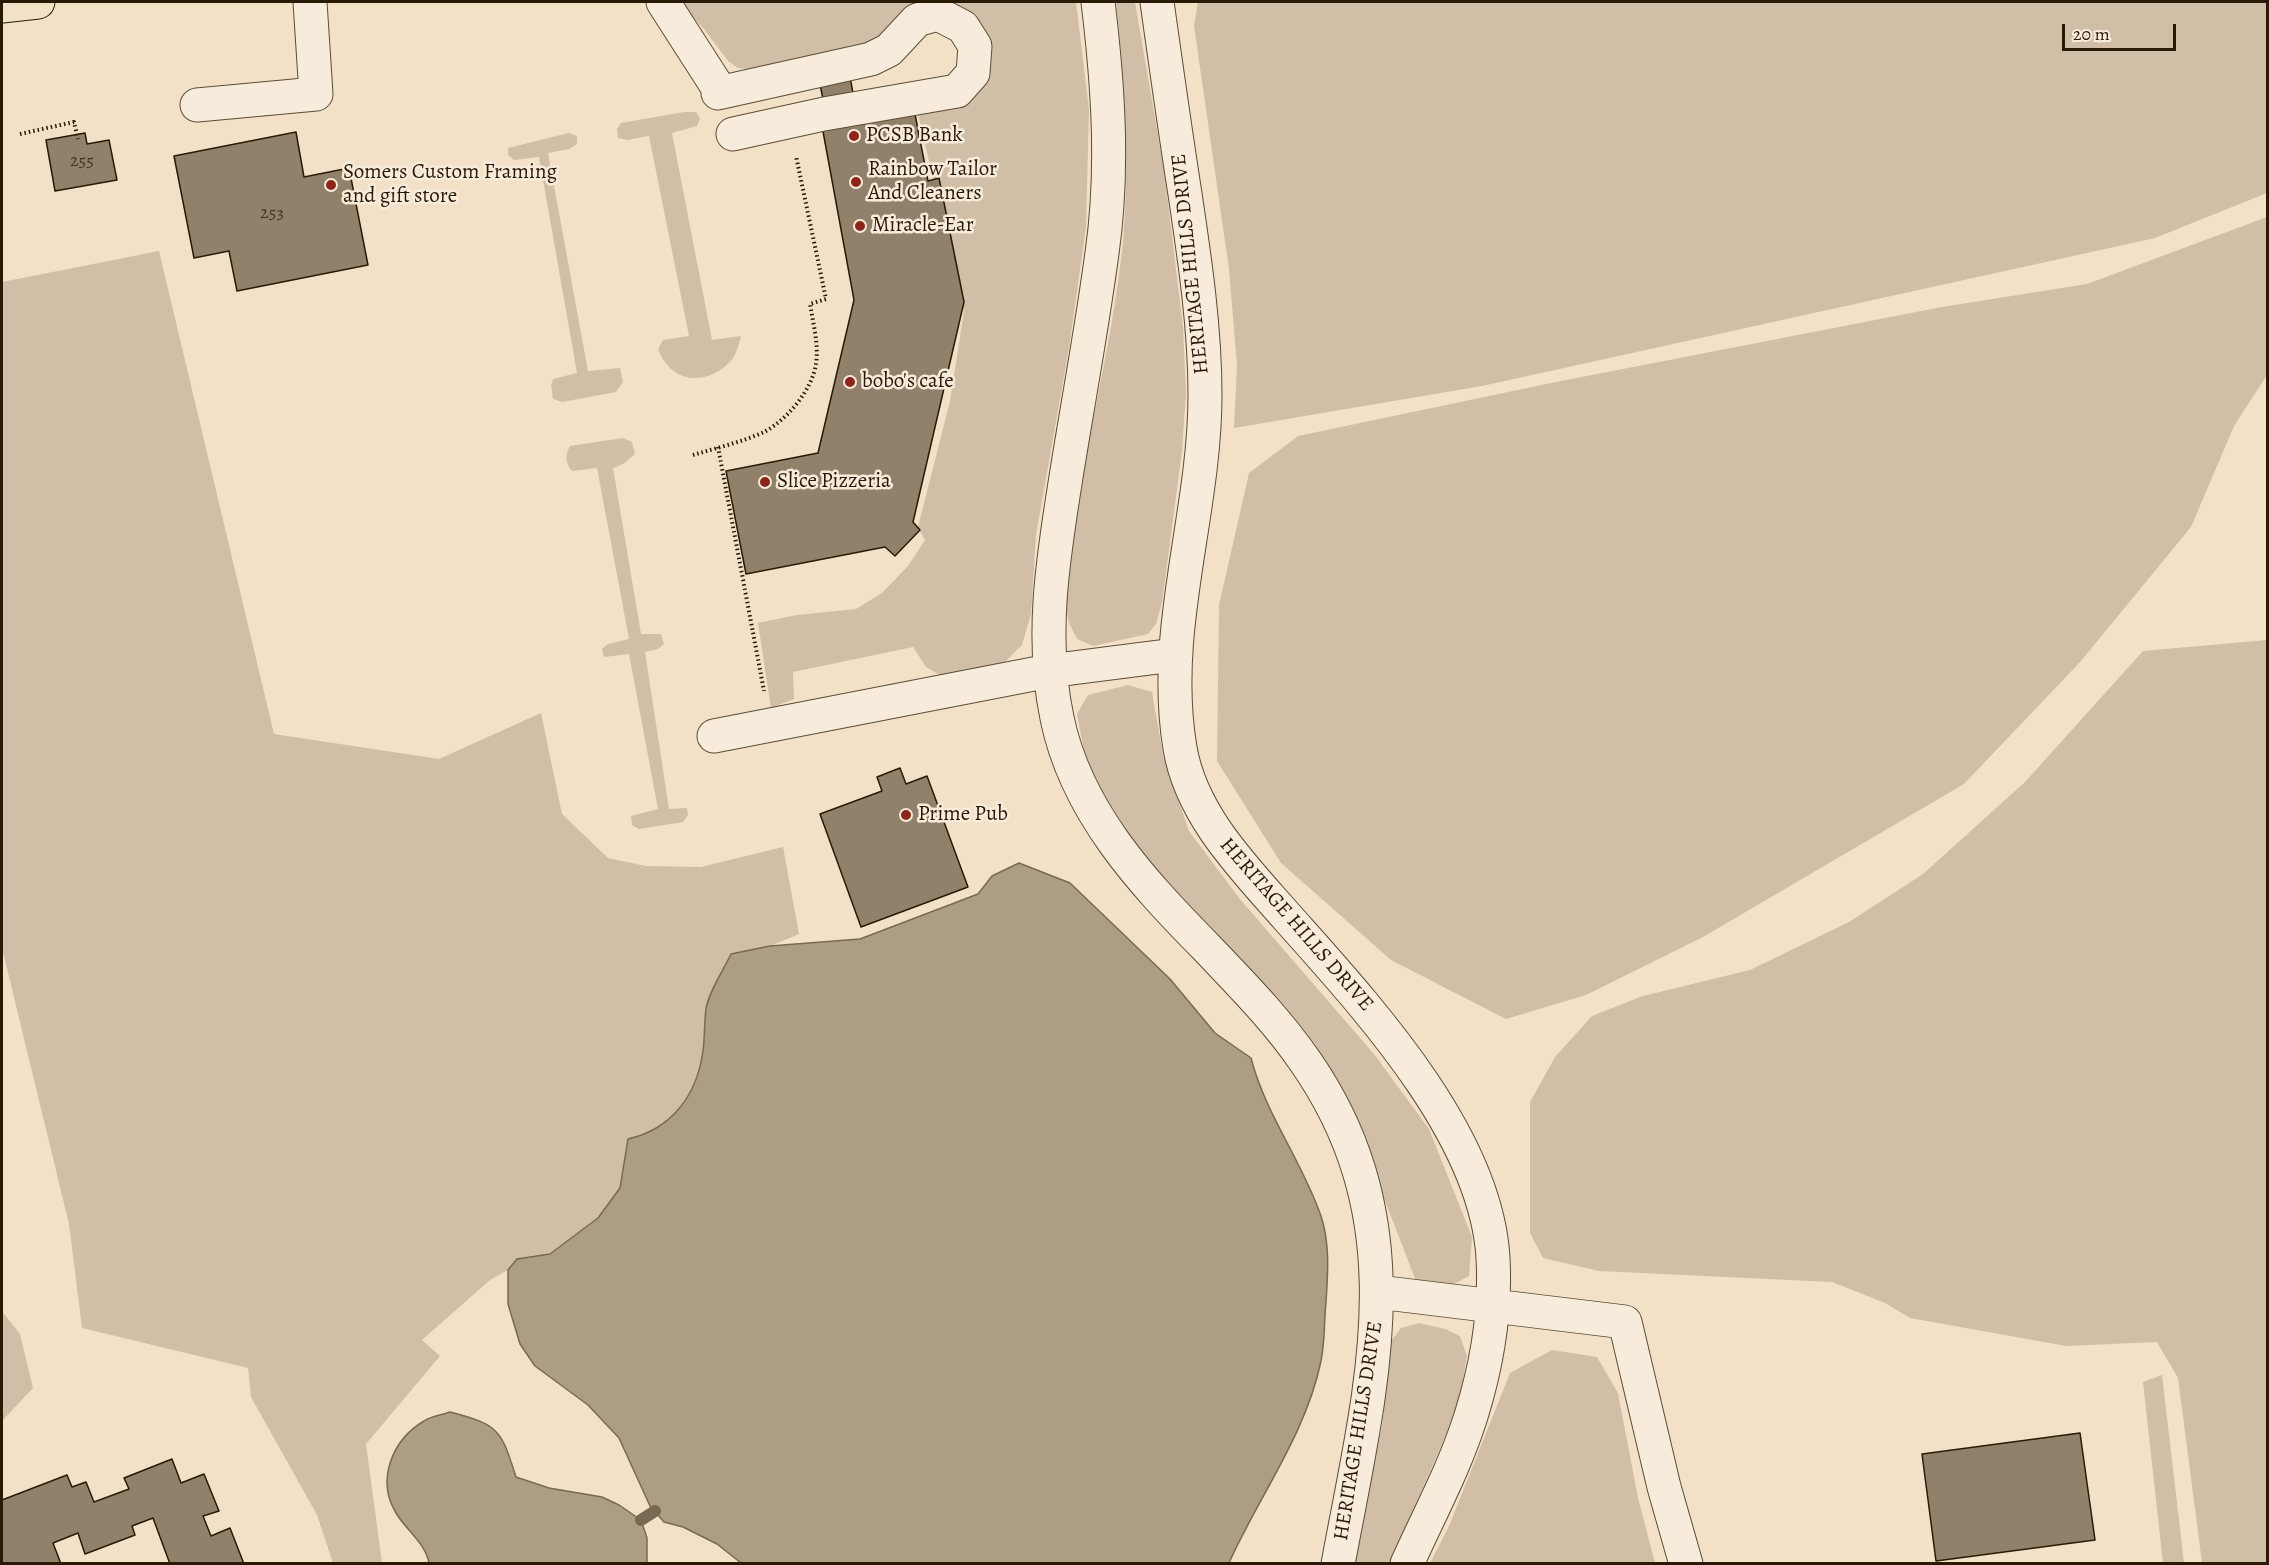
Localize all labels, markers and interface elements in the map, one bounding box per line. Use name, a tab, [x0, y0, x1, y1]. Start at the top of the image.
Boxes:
scale bar	[2065, 12, 2179, 50]
text: 20 m	[2073, 22, 2110, 46]
place label: PCSB Bank	[866, 123, 963, 149]
marker: PCSB Bank	[847, 129, 861, 143]
house number: 255	[70, 151, 94, 173]
street label: HERITAGE HILLS DRIVE	[1167, 152, 1215, 376]
place label: Rainbow Tailor And Cleaners	[868, 157, 997, 207]
place label: Somers Custom Framing and gift store	[343, 160, 557, 210]
marker: Rainbow Tailor And Cleaners	[849, 175, 863, 189]
marker: Somers Custom Framing and gift store	[324, 178, 338, 192]
house number: 253	[260, 203, 284, 225]
place label: Miracle-Ear	[872, 213, 974, 239]
marker: Miracle-Ear	[853, 219, 867, 233]
place label: bobo's cafe	[862, 369, 954, 395]
marker: bobo's cafe	[843, 375, 857, 389]
place label: Slice Pizzeria	[777, 469, 891, 495]
marker: Slice Pizzeria	[758, 475, 772, 489]
place label: Prime Pub	[918, 802, 1008, 828]
marker: Prime Pub	[899, 808, 913, 822]
street label: HERITAGE HILLS DRIVE	[1214, 833, 1378, 1017]
street label: HERITAGE HILLS DRIVE	[1329, 1320, 1389, 1542]

